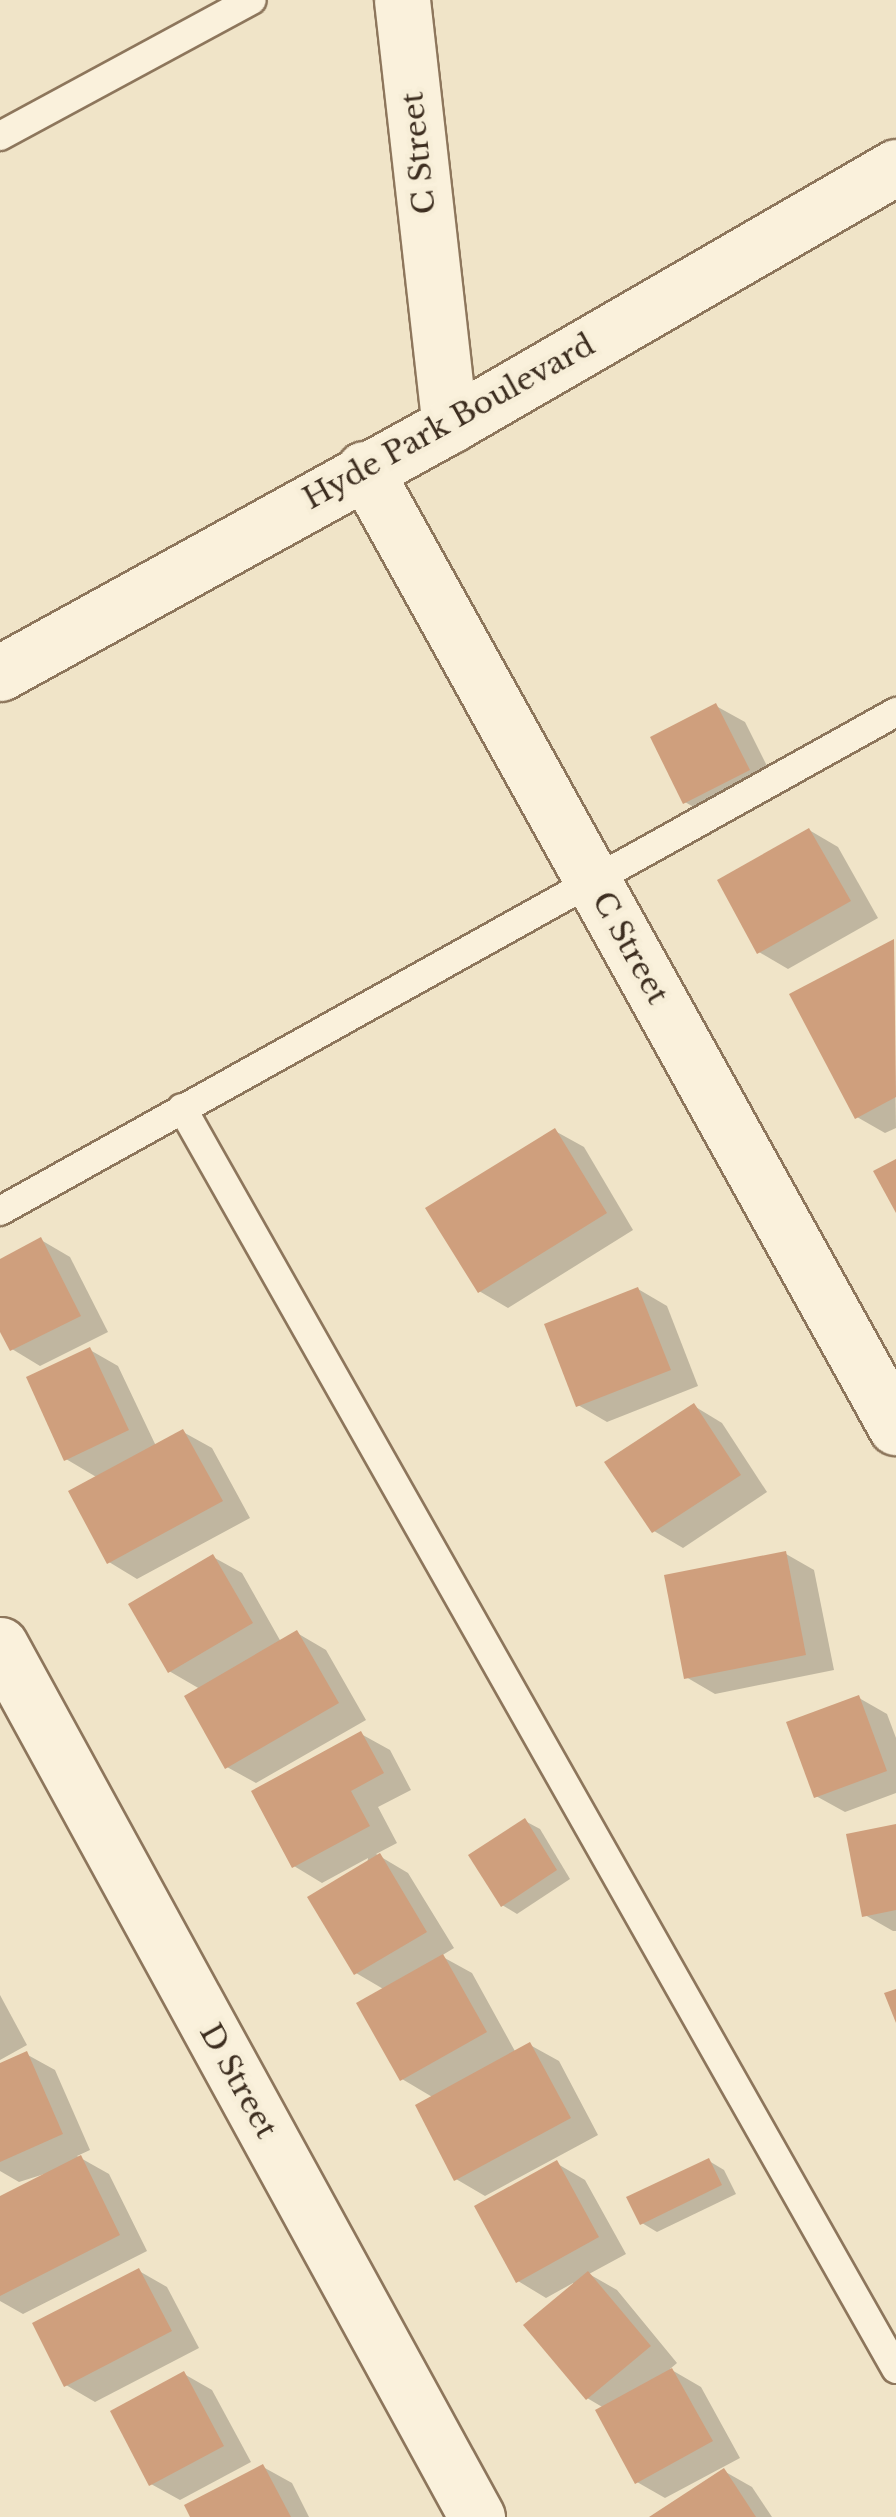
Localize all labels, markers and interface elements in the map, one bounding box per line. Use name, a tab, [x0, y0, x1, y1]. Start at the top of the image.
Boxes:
street label: C Street	[395, 90, 443, 216]
street label: Hyde Park Boulevard	[297, 327, 601, 517]
street label: C Street	[584, 886, 676, 1010]
street label: D Street	[192, 2017, 284, 2145]

